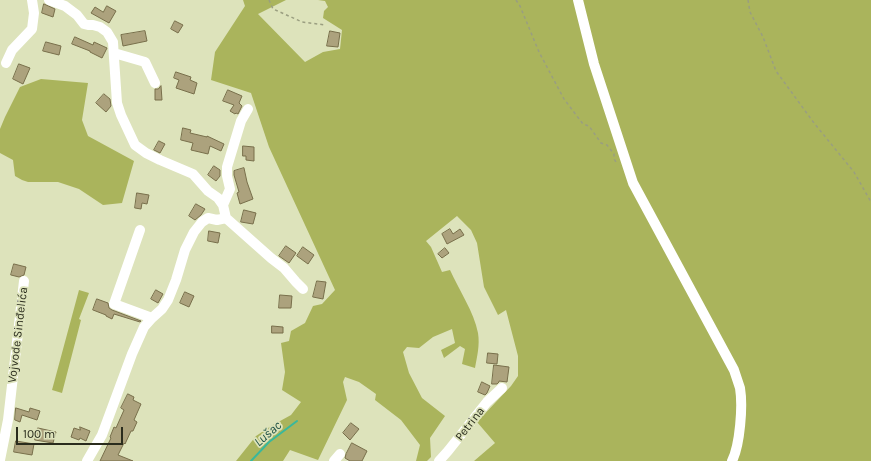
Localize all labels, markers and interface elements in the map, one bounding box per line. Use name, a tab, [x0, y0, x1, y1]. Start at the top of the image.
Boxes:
street label: Vojvode Sinđelića	[5, 286, 31, 384]
street label: Petrina	[452, 404, 488, 444]
water label: Lušac	[251, 418, 285, 450]
scale bar	[18, 419, 125, 445]
text: 100 m	[23, 427, 55, 441]

